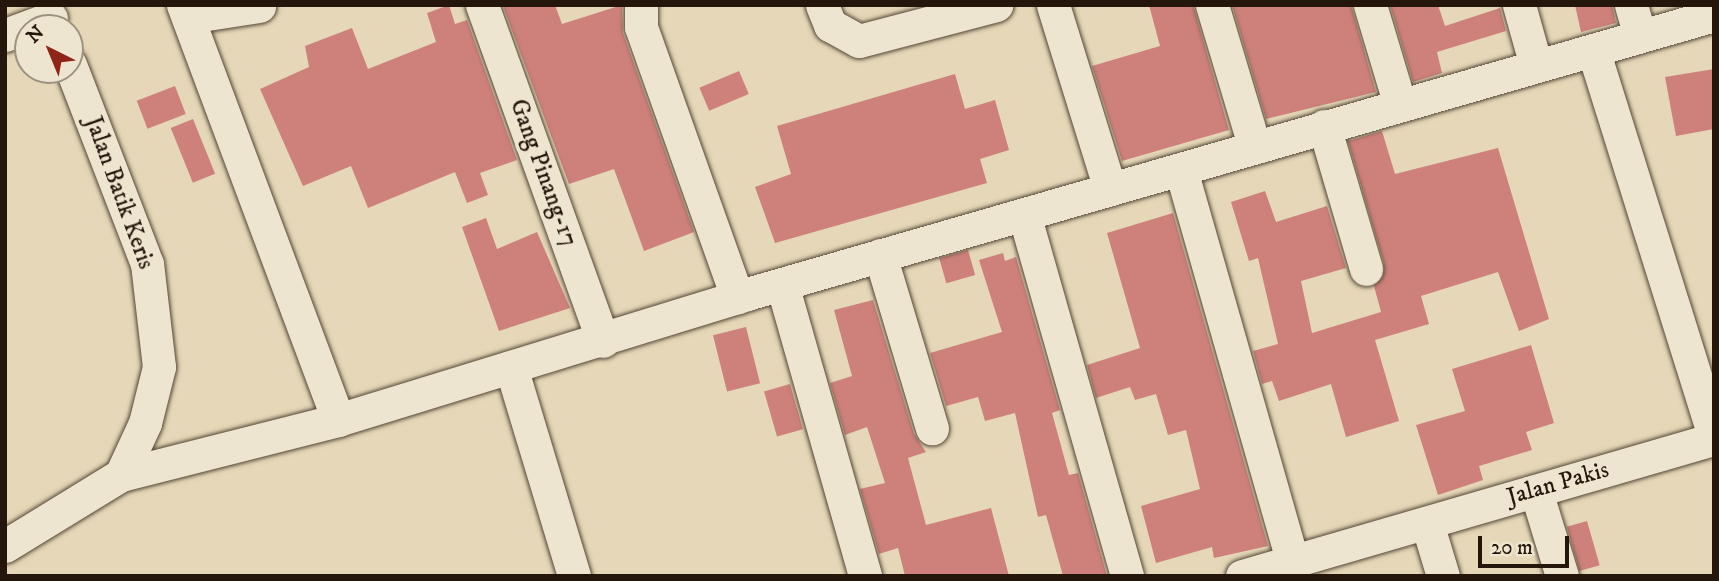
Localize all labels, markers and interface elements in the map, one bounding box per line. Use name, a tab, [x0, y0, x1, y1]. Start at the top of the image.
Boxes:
north arrow	[14, 14, 84, 84]
text: N	[22, 21, 49, 48]
street label: Gang Pinang-17	[503, 95, 583, 251]
street label: Jalan Batik Keris	[78, 113, 160, 273]
street label: Jalan Pakis	[1504, 456, 1612, 512]
scale bar	[1481, 522, 1572, 566]
text: 20 m	[1491, 535, 1533, 561]

